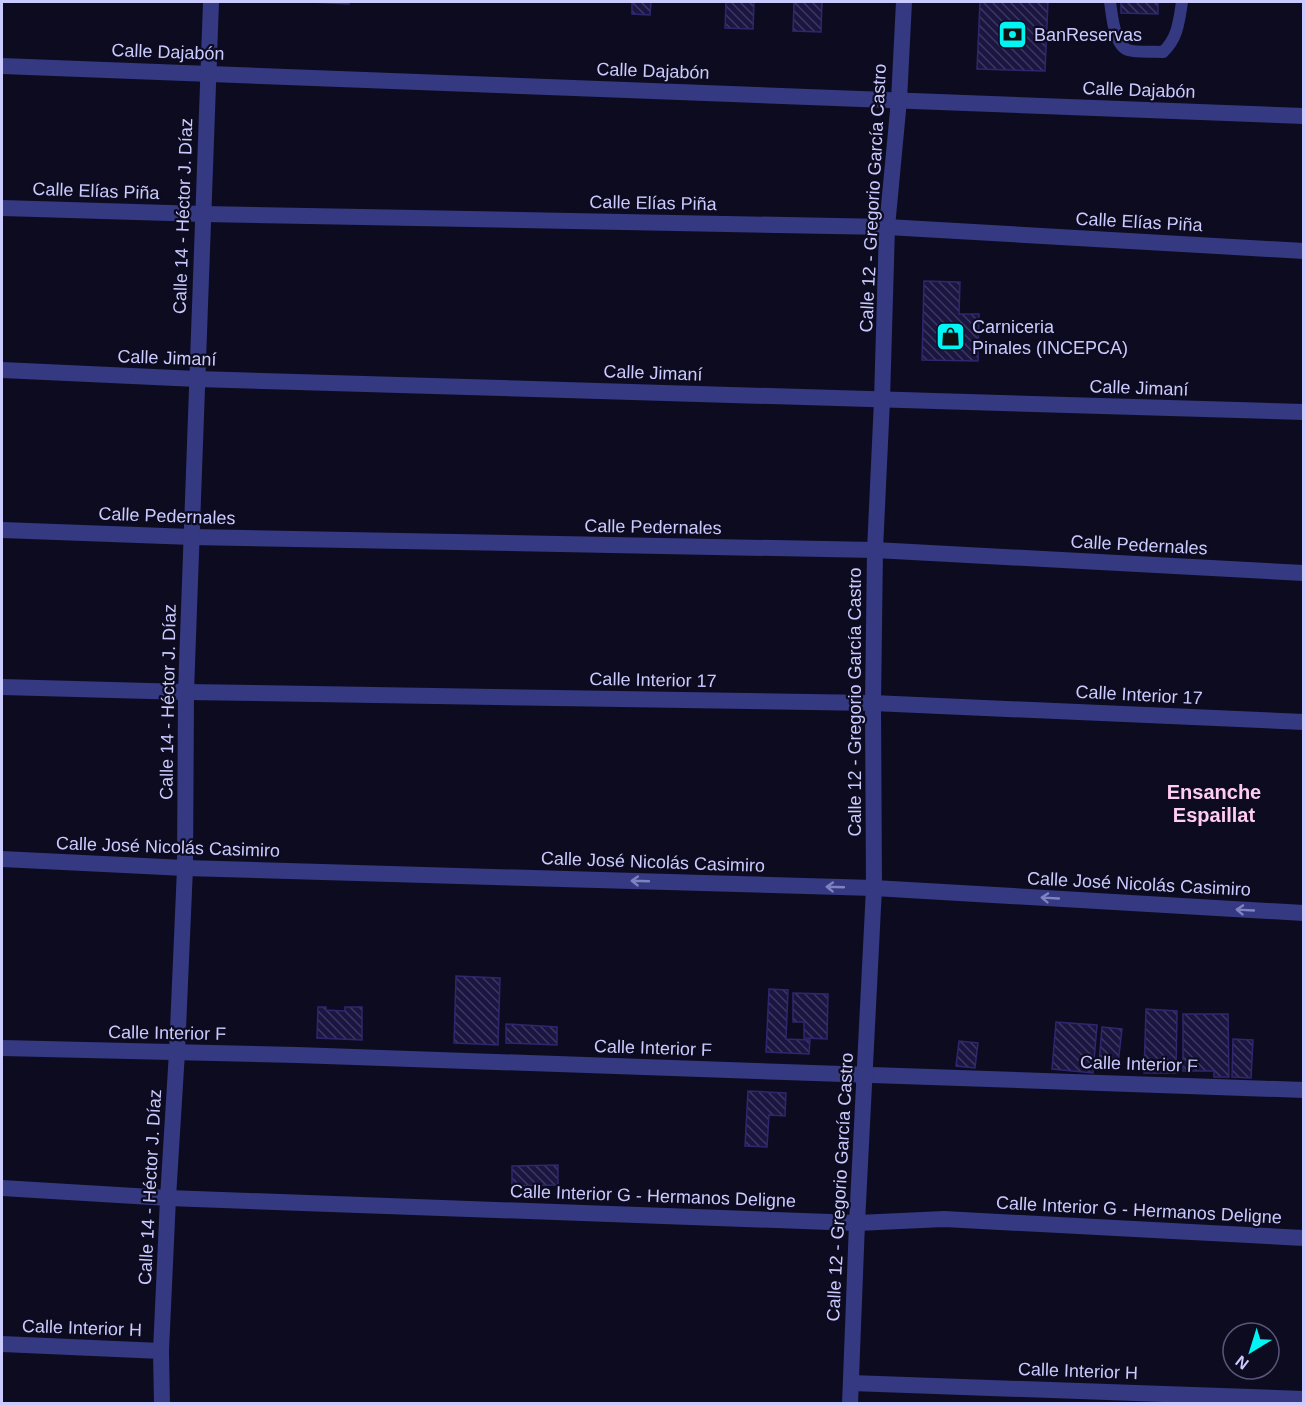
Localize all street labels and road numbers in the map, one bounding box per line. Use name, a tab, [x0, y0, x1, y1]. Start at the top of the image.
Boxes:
street label: Calle Dajabón	[111, 40, 225, 64]
street label: Calle Dajabón	[596, 59, 710, 83]
street label: Calle 12 - Gregorio García Castro	[856, 63, 890, 333]
street label: Calle Dajabón	[1082, 78, 1196, 102]
street label: Calle 14 - Héctor J. Díaz	[170, 118, 196, 314]
street label: Calle Elías Piña	[32, 179, 161, 203]
street label: Calle Elías Piña	[589, 192, 718, 214]
street label: Calle Elías Piña	[1075, 209, 1204, 235]
street label: Calle Jimaní	[117, 346, 217, 370]
street label: Calle Jimaní	[603, 361, 703, 385]
street label: Calle Jimaní	[1089, 376, 1189, 400]
street label: Calle Pedernales	[98, 504, 236, 528]
street label: Calle Pedernales	[584, 516, 722, 538]
street label: Calle Pedernales	[1070, 531, 1208, 559]
street label: Calle 12 - Gregorio García Castro	[845, 567, 865, 837]
street label: Calle 14 - Héctor J. Díaz	[156, 604, 180, 800]
street label: Calle Interior 17	[589, 669, 717, 691]
street label: Calle Interior 17	[1075, 682, 1203, 708]
street label: Calle José Nicolás Casimiro	[56, 833, 280, 861]
street label: Calle José Nicolás Casimiro	[541, 848, 765, 876]
street label: Calle José Nicolás Casimiro	[1027, 868, 1251, 900]
street label: Calle Interior F	[108, 1022, 226, 1044]
street label: Calle Interior F	[594, 1036, 712, 1060]
street label: Calle 12 - Gregorio García Castro	[823, 1052, 857, 1322]
street label: Calle Interior F	[1080, 1052, 1198, 1076]
street label: Calle 14 - Héctor J. Díaz	[135, 1089, 165, 1285]
street label: Calle Interior G - Hermanos Deligne	[510, 1181, 796, 1211]
street label: Calle Interior G - Hermanos Deligne	[996, 1193, 1282, 1227]
street label: Calle Interior H	[22, 1316, 142, 1340]
street label: Calle Interior H	[1018, 1359, 1138, 1383]

